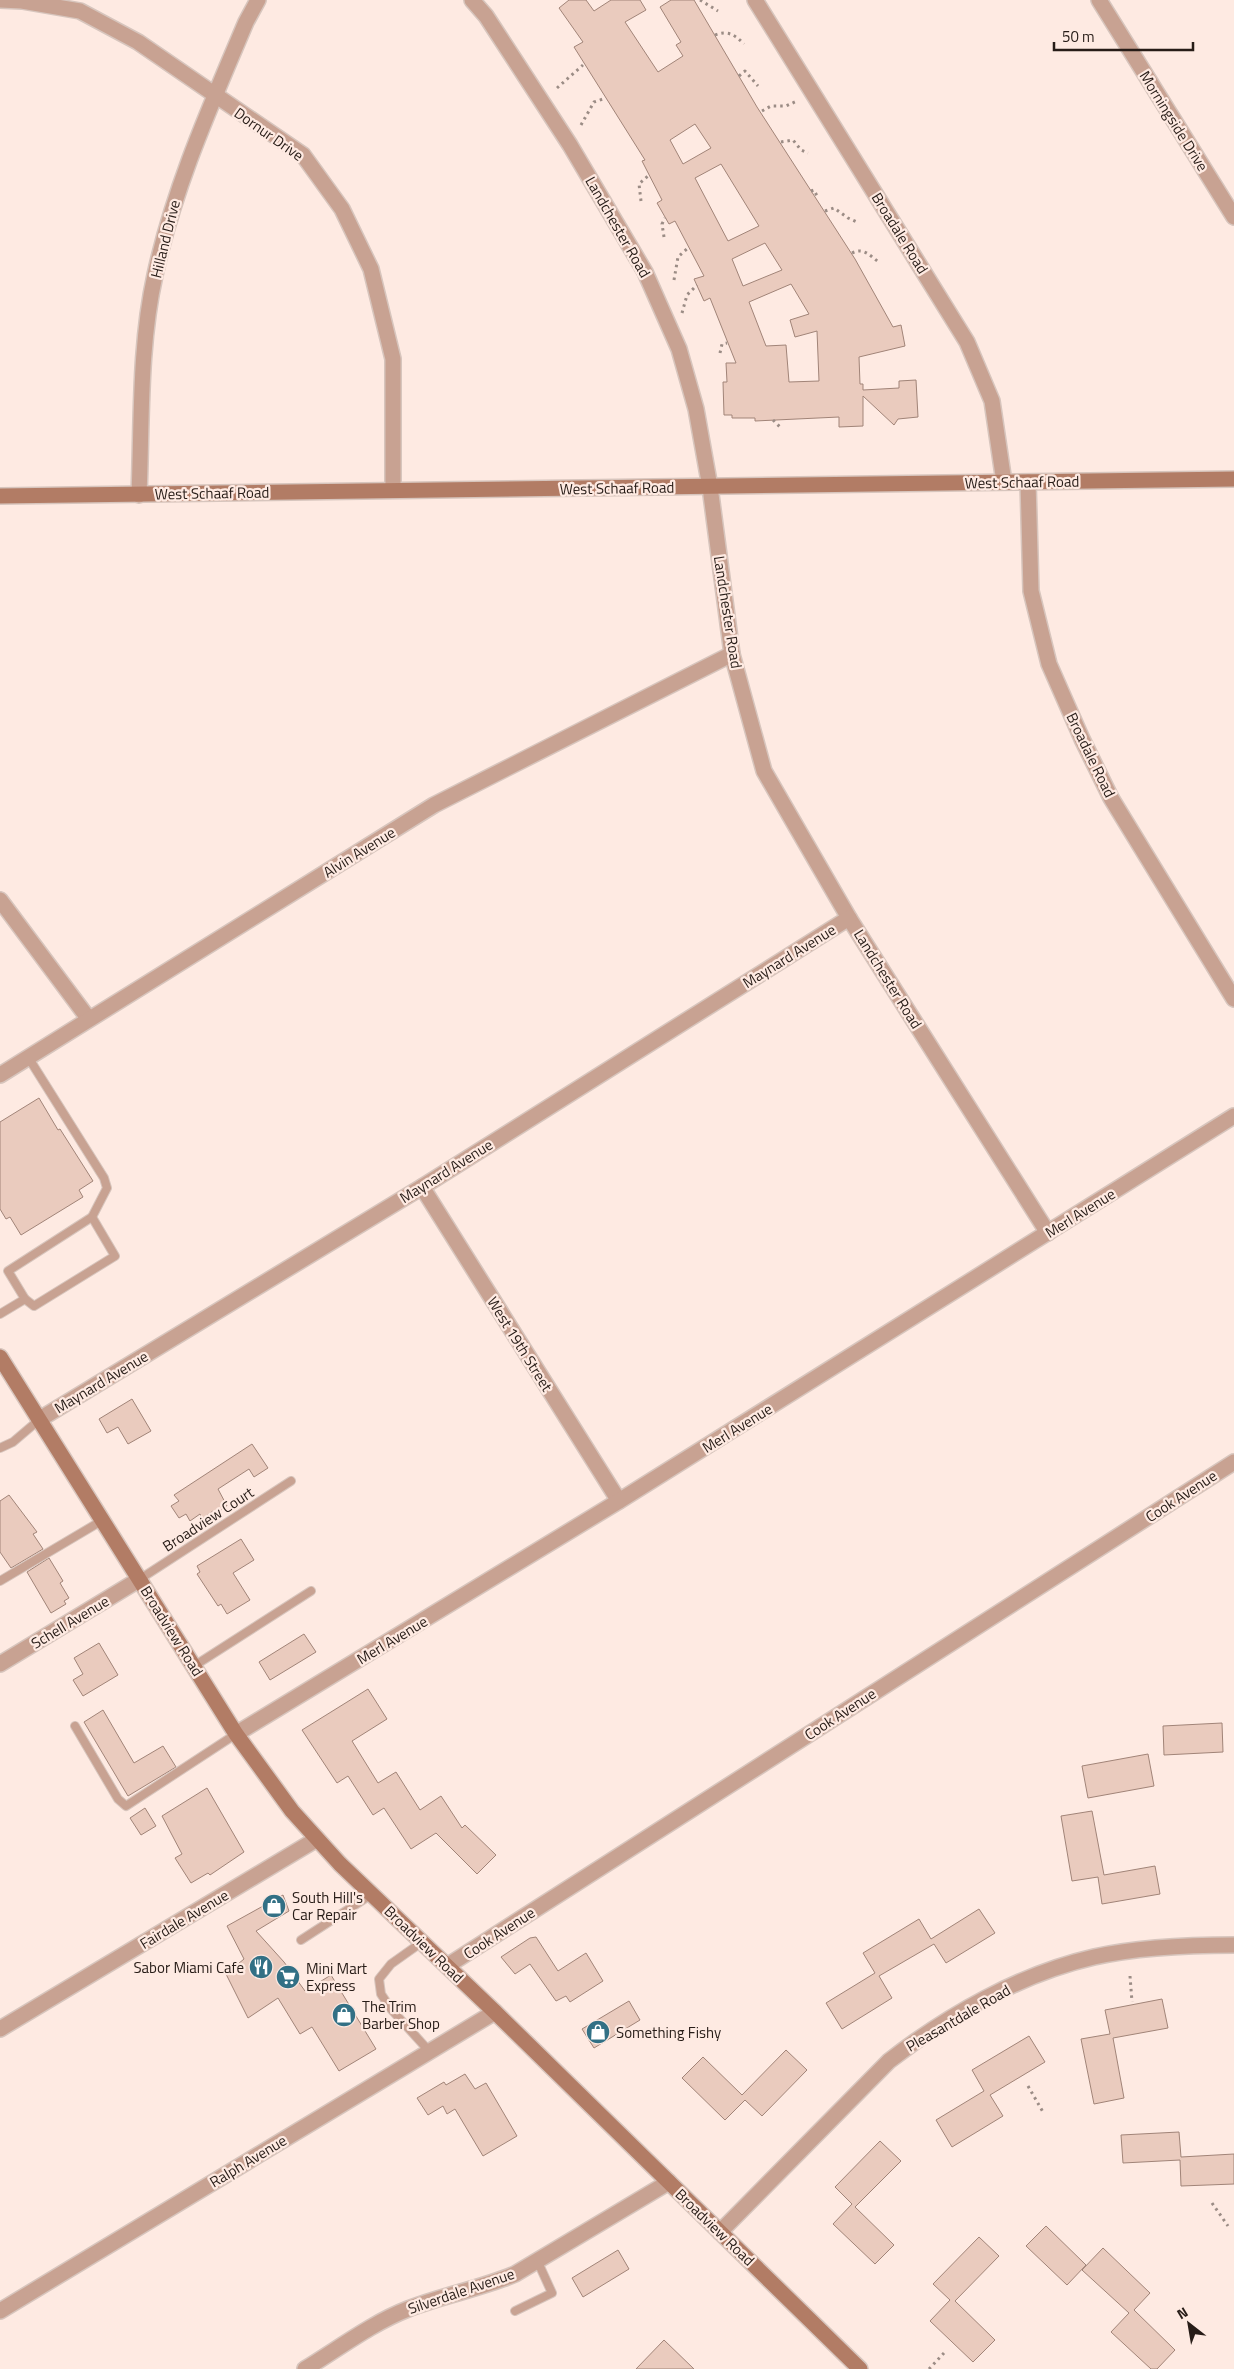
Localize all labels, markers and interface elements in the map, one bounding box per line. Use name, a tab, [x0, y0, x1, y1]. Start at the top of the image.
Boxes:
scale bar	[1054, 20, 1193, 52]
text: 50 m	[1062, 25, 1095, 48]
street label: Morningside Drive	[1134, 66, 1214, 176]
street label: Dornur Drive	[230, 102, 308, 166]
street label: Landchester Road	[580, 172, 656, 282]
street label: Broadale Road	[866, 188, 934, 278]
street label: Hilland Drive	[144, 197, 186, 281]
street label: West Schaaf Road	[965, 470, 1079, 494]
street label: West Schaaf Road	[560, 476, 674, 500]
street label: West Schaaf Road	[155, 481, 269, 505]
street label: Landchester Road	[708, 554, 748, 670]
street label: Broadale Road	[1061, 709, 1121, 801]
street label: Alvin Avenue	[318, 821, 400, 883]
street label: Maynard Avenue	[738, 918, 840, 994]
street label: Landchester Road	[848, 925, 928, 1033]
street label: Maynard Avenue	[395, 1133, 497, 1209]
street label: Merl Avenue	[1040, 1182, 1120, 1244]
street label: West 19th Street	[482, 1292, 559, 1397]
street label: Maynard Avenue	[50, 1345, 152, 1419]
street label: Merl Avenue	[697, 1397, 777, 1459]
street label: Cook Avenue	[1141, 1464, 1221, 1528]
street label: Broadview Court	[158, 1480, 259, 1557]
street label: Broadview Road	[135, 1581, 209, 1681]
street label: Schell Avenue	[27, 1590, 113, 1654]
street label: Merl Avenue	[352, 1610, 432, 1670]
street label: Cook Avenue	[800, 1682, 880, 1746]
street label: Fairdale Avenue	[135, 1883, 233, 1955]
place label: South Hill's Car Repair	[292, 1886, 363, 1926]
shop icon: South Hill's Car Repair	[261, 1893, 287, 1919]
street label: Broadview Road	[379, 1900, 469, 1988]
street label: Cook Avenue	[459, 1901, 539, 1965]
restaurant icon: Sabor Miami Cafe	[248, 1954, 274, 1980]
place label: Sabor Miami Cafe	[133, 1956, 244, 1979]
place label: Mini Mart Express	[306, 1957, 368, 1997]
supermarket icon: Mini Mart Express	[275, 1964, 301, 1990]
street label: Pleasantdale Road	[901, 1979, 1015, 2057]
place label: The Trim Barber Shop	[362, 1995, 440, 2035]
shop icon: The Trim Barber Shop	[331, 2002, 357, 2028]
shop icon: Something Fishy	[585, 2019, 611, 2045]
place label: Something Fishy	[616, 2021, 721, 2044]
street label: Ralph Avenue	[205, 2129, 291, 2193]
street label: Broadview Road	[670, 2183, 760, 2271]
street label: Silverdale Avenue	[405, 2262, 517, 2320]
north arrow	[1164, 2299, 1214, 2349]
text: N	[1172, 2301, 1192, 2324]

